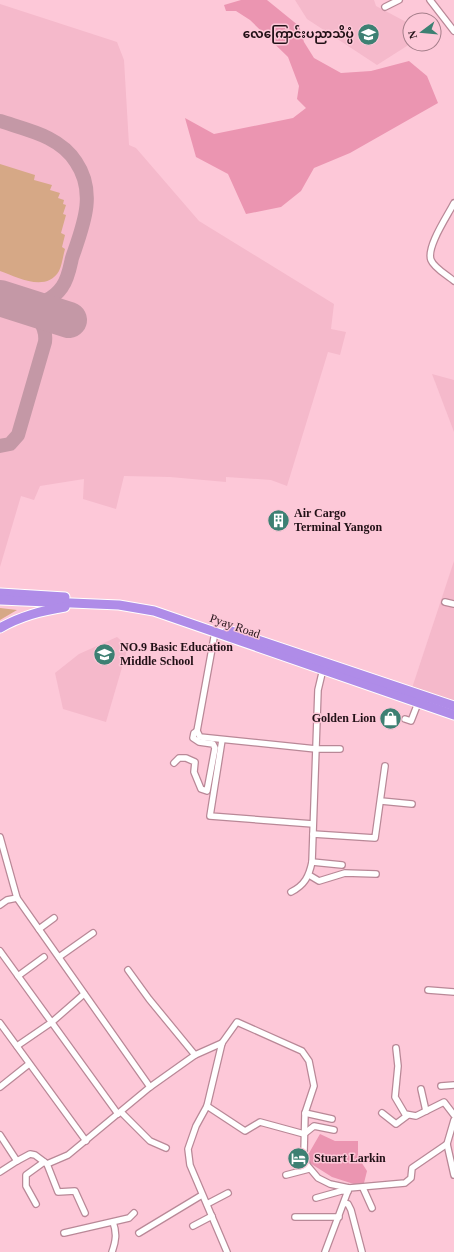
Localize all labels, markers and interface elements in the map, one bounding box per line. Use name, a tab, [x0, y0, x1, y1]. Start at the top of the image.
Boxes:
north arrow	[402, 12, 442, 52]
school or university icon: လေကြောင်းပညာသိပ္ပံ	[356, 21, 382, 47]
place label: လေကြောင်းပညာသိပ္ပံ	[243, 24, 354, 44]
text: N	[406, 29, 419, 40]
place label: Air Cargo Terminal Yangon	[294, 506, 382, 534]
building icon: Air Cargo Terminal Yangon	[265, 507, 291, 533]
street label: Pyay Road	[208, 611, 262, 641]
place label: NO.9 Basic Education Middle School	[120, 640, 233, 668]
school or university icon: NO.9 Basic Education Middle School	[92, 641, 118, 667]
shop icon: Golden Lion	[378, 705, 404, 731]
place label: Golden Lion	[312, 711, 376, 725]
hotel icon: Stuart Larkin	[285, 1145, 311, 1171]
place label: Stuart Larkin	[314, 1151, 386, 1165]

